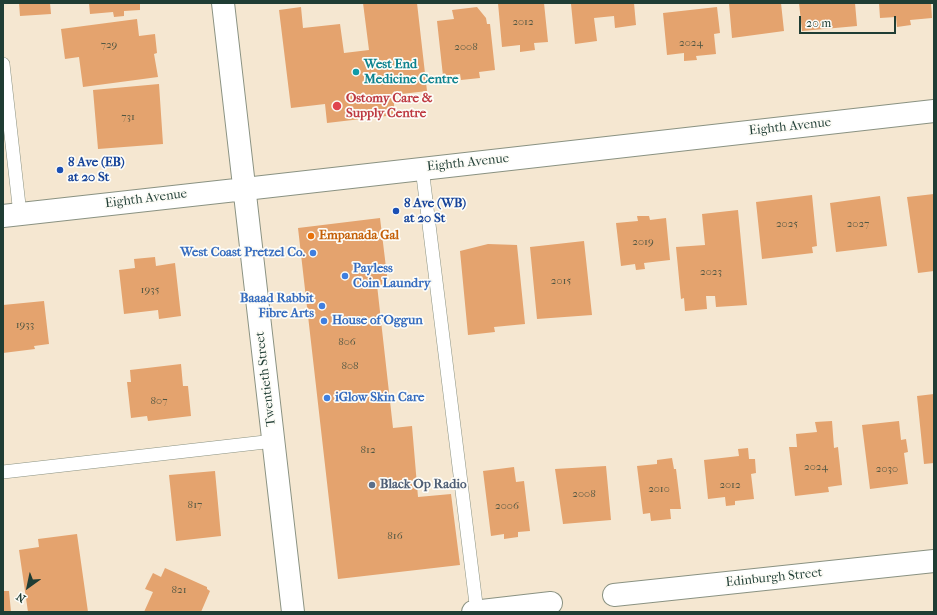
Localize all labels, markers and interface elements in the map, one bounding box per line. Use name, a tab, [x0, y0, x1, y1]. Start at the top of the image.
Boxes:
scale bar	[801, 8, 898, 34]
house number: 2012	[512, 15, 534, 29]
text: 20 m	[806, 16, 831, 30]
house number: 2024	[679, 36, 703, 50]
house number: 729	[101, 38, 117, 52]
house number: 2008	[454, 40, 478, 54]
place label: West End Medicine Centre	[364, 57, 458, 88]
marker: West End Medicine Centre	[351, 67, 361, 77]
place label: Ostomy Care & Supply Centre	[346, 91, 433, 122]
marker: Ostomy Care & Supply Centre	[331, 100, 343, 112]
house number: 731	[121, 110, 135, 124]
street label: Eighth Avenue	[748, 115, 832, 139]
street label: Eighth Avenue	[426, 151, 510, 175]
place label: 8 Ave (EB) at 20 St	[68, 155, 125, 186]
marker: 8 Ave (EB) at 20 St	[55, 165, 65, 175]
street label: Eighth Avenue	[104, 186, 188, 212]
place label: 8 Ave (WB) at 20 St	[404, 196, 466, 227]
marker: 8 Ave (WB) at 20 St	[391, 206, 401, 216]
house number: 2025	[776, 217, 798, 231]
house number: 2027	[847, 217, 869, 231]
place label: Empanada Gal	[319, 228, 399, 244]
marker: Empanada Gal	[306, 231, 316, 241]
house number: 2019	[632, 235, 654, 249]
place label: West Coast Pretzel Co.	[180, 245, 305, 261]
marker: West Coast Pretzel Co.	[308, 248, 318, 258]
place label: Payless Coin Laundry	[353, 261, 431, 292]
house number: 2023	[700, 265, 722, 279]
marker: Payless Coin Laundry	[340, 271, 350, 281]
house number: 2015	[551, 274, 571, 288]
house number: 1935	[141, 283, 159, 297]
place label: Baaad Rabbit Fibre Arts	[240, 291, 314, 322]
marker: Baaad Rabbit Fibre Arts	[317, 301, 327, 311]
place label: House of Oggun	[332, 313, 423, 329]
marker: House of Oggun	[319, 316, 329, 326]
house number: 1933	[16, 318, 34, 332]
street label: Twentieth Street	[252, 331, 280, 427]
house number: 806	[338, 335, 356, 349]
house number: 808	[341, 359, 359, 373]
place label: iGlow Skin Care	[335, 390, 425, 406]
marker: iGlow Skin Care	[322, 393, 332, 403]
house number: 807	[151, 394, 167, 408]
house number: 812	[360, 443, 376, 457]
house number: 2024	[804, 460, 828, 474]
house number: 2030	[876, 462, 898, 476]
place label: Black Op Radio	[380, 477, 467, 493]
house number: 2012	[719, 478, 741, 492]
marker: Black Op Radio	[367, 480, 377, 490]
house number: 2010	[648, 482, 670, 496]
house number: 2008	[572, 487, 596, 501]
house number: 817	[188, 498, 202, 512]
house number: 2006	[495, 499, 519, 513]
house number: 816	[387, 529, 403, 543]
street label: Edinburgh Street	[725, 565, 823, 591]
north arrow	[8, 567, 48, 607]
house number: 821	[171, 583, 187, 597]
text: N	[14, 590, 28, 605]

